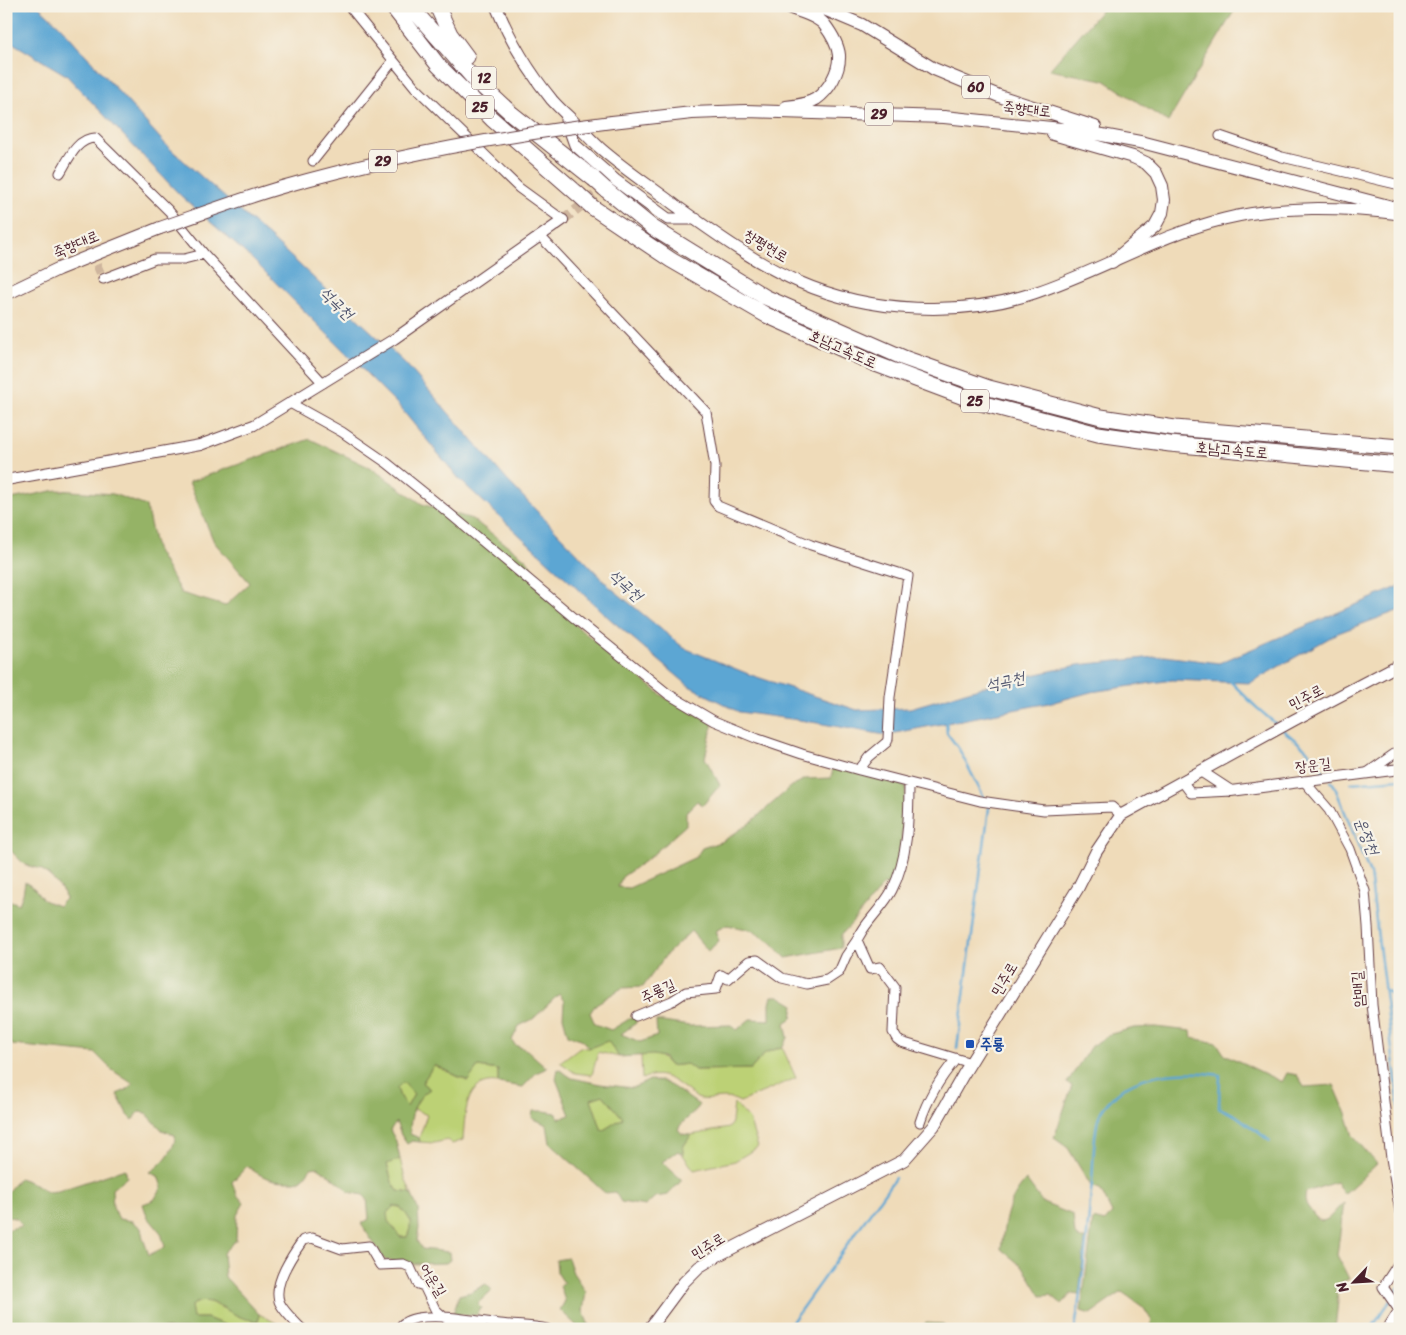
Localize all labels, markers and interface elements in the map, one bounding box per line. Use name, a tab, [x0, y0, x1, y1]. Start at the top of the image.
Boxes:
road number: 12	[472, 66, 496, 90]
road number: 60	[962, 75, 990, 98]
street label: 죽향대로	[1002, 94, 1052, 124]
road number: 25	[466, 95, 494, 118]
road number: 29	[865, 102, 893, 126]
road number: 29	[369, 150, 397, 172]
street label: 창평현로	[739, 222, 793, 270]
street label: 죽향대로	[49, 223, 103, 265]
water label: 석곡천	[313, 279, 362, 328]
street label: 호남고속도로	[805, 322, 881, 376]
road number: 25	[961, 390, 989, 412]
street label: 호남고속도로	[1195, 434, 1269, 466]
water label: 석곡천	[602, 561, 652, 610]
water label: 석곡천	[983, 662, 1029, 699]
street label: 민주로	[1284, 677, 1328, 717]
street label: 장운길	[1293, 750, 1333, 780]
water label: 운정천	[1346, 813, 1388, 861]
street label: 민주로	[984, 957, 1024, 1001]
street label: 암매길	[1344, 970, 1372, 1008]
street label: 주룡길	[636, 972, 680, 1010]
place label: 주룡	[980, 1031, 1004, 1057]
marker: 주룡	[964, 1038, 976, 1050]
street label: 민주로	[686, 1225, 730, 1267]
street label: 어운길	[412, 1258, 454, 1302]
north arrow	[1328, 1258, 1378, 1308]
text: N	[1329, 1277, 1356, 1298]

